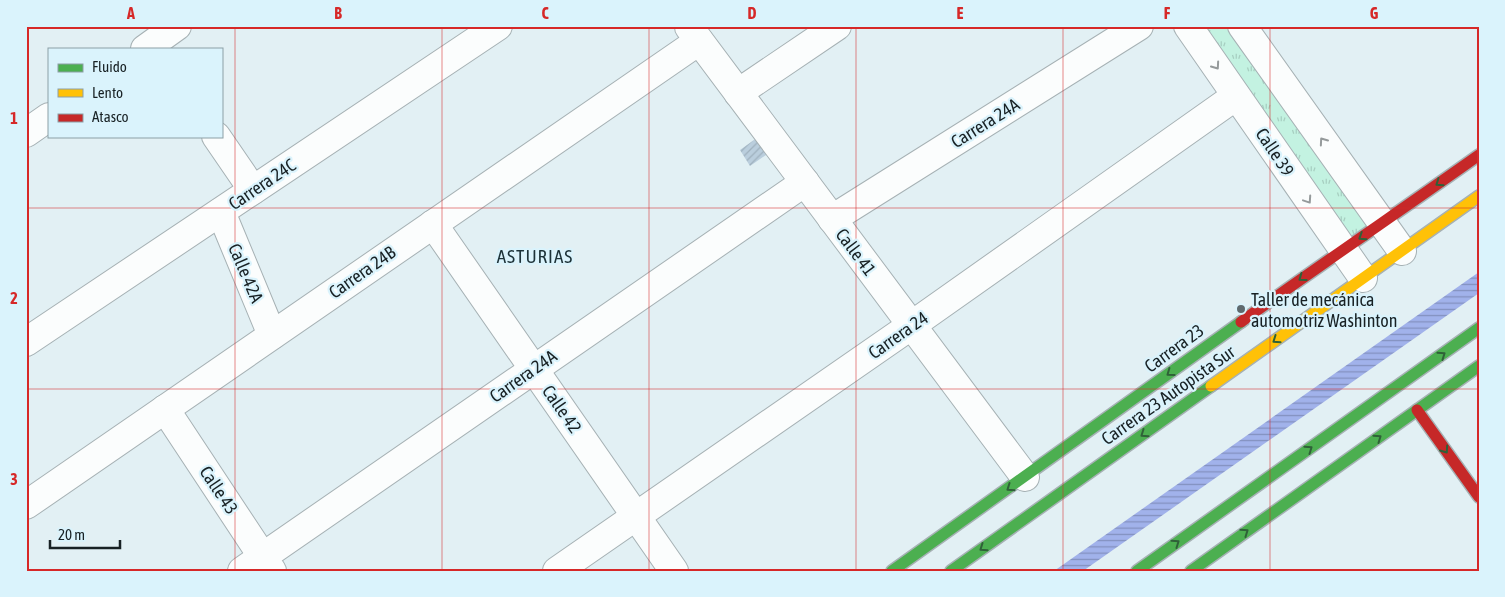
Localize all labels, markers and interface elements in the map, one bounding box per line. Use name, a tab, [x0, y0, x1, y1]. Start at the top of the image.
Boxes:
text: A	[126, 4, 135, 22]
text: B	[334, 4, 342, 22]
text: C	[541, 4, 549, 22]
text: D	[748, 4, 757, 22]
text: E	[957, 4, 964, 22]
text: F	[1164, 4, 1171, 22]
text: G	[1370, 4, 1379, 22]
legend	[48, 48, 222, 138]
text: Fluido	[92, 58, 127, 75]
one-way arrow	[1210, 60, 1219, 70]
text: Lento	[92, 84, 123, 101]
street label: Carrera 24A	[947, 94, 1023, 152]
text: Atasco	[92, 108, 129, 125]
text: 1	[10, 109, 18, 127]
street label: Calle 39	[1251, 124, 1299, 180]
one-way arrow	[1320, 137, 1329, 147]
street label: Carrera 24C	[225, 154, 299, 214]
one-way arrow	[1435, 177, 1445, 186]
one-way arrow	[1302, 194, 1311, 204]
street label: Calle 41	[832, 224, 880, 280]
one-way arrow	[1358, 231, 1367, 240]
street label: Calle 42A	[224, 240, 268, 306]
street label: Carrera 24B	[325, 241, 400, 303]
district label: ASTURIAS	[497, 245, 573, 267]
one-way arrow	[1298, 272, 1308, 281]
text: 2	[10, 289, 18, 307]
place label: Taller de mecánica automotriz Washinton	[1251, 289, 1398, 331]
marker: Taller de mecánica automotriz Washinton	[1235, 303, 1247, 315]
street label: Carrera 24	[864, 307, 932, 363]
street label: Carrera 23	[1140, 320, 1208, 376]
one-way arrow	[1273, 334, 1282, 343]
street label: Carrera 23 Autopista Sur	[1097, 341, 1239, 449]
street label: Carrera 24A	[486, 345, 561, 407]
one-way arrow	[1436, 352, 1445, 361]
one-way arrow	[1167, 367, 1176, 375]
street label: Calle 42	[538, 381, 586, 437]
one-way arrow	[1140, 428, 1150, 437]
one-way arrow	[1372, 435, 1382, 444]
one-way arrow	[1439, 444, 1448, 454]
one-way arrow	[1303, 446, 1313, 455]
street label: Calle 43	[195, 462, 243, 518]
text: 3	[10, 470, 18, 488]
one-way arrow	[1006, 482, 1016, 491]
scale bar	[50, 517, 120, 549]
text: 20 m	[58, 526, 85, 543]
one-way arrow	[1240, 529, 1249, 538]
one-way arrow	[1170, 540, 1180, 549]
one-way arrow	[979, 542, 989, 551]

